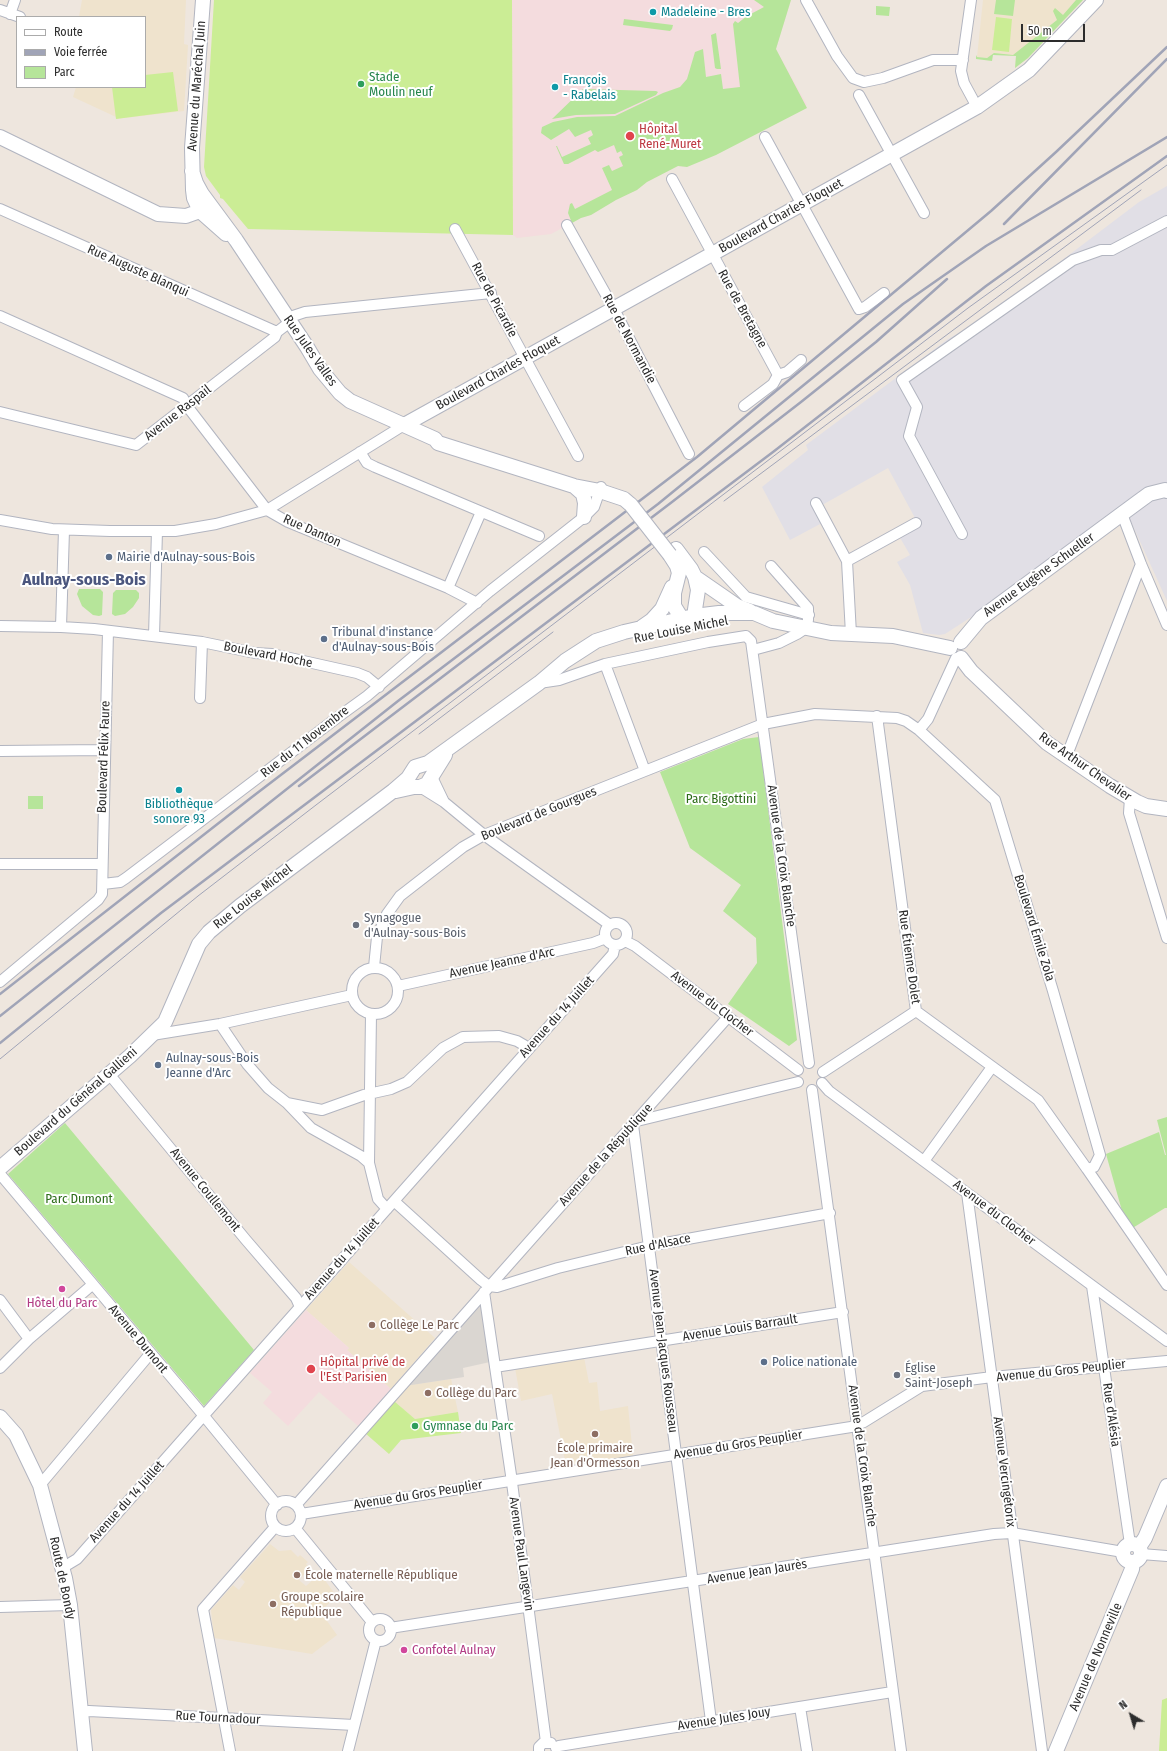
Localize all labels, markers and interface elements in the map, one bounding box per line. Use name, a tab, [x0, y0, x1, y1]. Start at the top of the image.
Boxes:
place label: Madeleine - Bres	[661, 4, 751, 20]
marker: Madeleine - Bres	[648, 7, 658, 17]
legend	[16, 16, 146, 88]
scale bar	[1023, 16, 1087, 42]
street label: Avenue du Maréchal Juin	[185, 20, 209, 152]
text: 50 m	[1028, 24, 1052, 38]
text: Route	[54, 25, 83, 39]
text: Voie ferrée	[54, 45, 107, 59]
text: Parc	[54, 65, 75, 79]
place label: Stade Moulin neuf	[369, 69, 433, 100]
place label: François - Rabelais	[563, 72, 616, 103]
marker: Stade Moulin neuf	[356, 79, 366, 89]
marker: François - Rabelais	[550, 82, 560, 92]
place label: Hôpital René-Muret	[639, 121, 701, 152]
marker: Hôpital René-Muret	[624, 130, 636, 142]
street label: Boulevard Charles Floquet	[716, 175, 846, 257]
street label: Rue Auguste Blanqui	[85, 242, 191, 300]
street label: Rue de Picardie	[468, 260, 520, 340]
street label: Rue de Bretagne	[714, 267, 770, 351]
street label: Rue de Normandie	[599, 292, 659, 386]
street label: Rue Jules Valles	[280, 312, 340, 390]
street label: Boulevard Charles Floquet	[433, 332, 563, 414]
street label: Avenue Raspail	[141, 382, 215, 444]
street label: Rue Danton	[281, 511, 343, 551]
street label: Avenue Eugène Schueller	[980, 530, 1098, 620]
place label: Mairie d'Aulnay-sous-Bois	[117, 549, 255, 565]
marker: Mairie d'Aulnay-sous-Bois	[104, 552, 114, 562]
district label: Aulnay-sous-Bois	[22, 570, 146, 590]
street label: Rue Louise Michel	[633, 613, 729, 647]
place label: Tribunal d'instance d'Aulnay-sous-Bois	[332, 624, 434, 655]
marker: Tribunal d'instance d'Aulnay-sous-Bois	[319, 634, 329, 644]
street label: Boulevard Hoche	[222, 639, 314, 671]
street label: Boulevard Félix Faure	[94, 701, 114, 813]
street label: Rue du 11 Novembre	[258, 703, 352, 781]
street label: Rue Arthur Chevalier	[1036, 729, 1134, 805]
street label: Boulevard de Gourgues	[479, 784, 599, 844]
street label: Avenue de la Croix Blanche	[763, 784, 799, 928]
marker: Bibliothèque sonore 93	[174, 785, 184, 795]
park label: Parc Bigottini	[686, 791, 756, 807]
place label: Bibliothèque sonore 93	[145, 796, 213, 827]
street label: Rue Louise Michel	[211, 861, 295, 933]
street label: Boulevard Émile Zola	[1010, 873, 1058, 983]
street label: Rue Étienne Dolet	[895, 909, 923, 1005]
place label: Synagogue d'Aulnay-sous-Bois	[364, 910, 466, 941]
marker: Synagogue d'Aulnay-sous-Bois	[351, 920, 361, 930]
street label: Avenue Jeanne d'Arc	[448, 944, 556, 982]
street label: Avenue du Clocher	[668, 968, 756, 1040]
street label: Avenue du 14 Juillet	[516, 973, 598, 1061]
street label: Boulevard du Général Gallieni	[11, 1044, 141, 1160]
place label: Aulnay-sous-Bois Jeanne d'Arc	[166, 1050, 259, 1081]
marker: Aulnay-sous-Bois Jeanne d'Arc	[153, 1060, 163, 1070]
street label: Avenue de la République	[556, 1101, 656, 1209]
street label: Avenue Coullemont	[166, 1145, 244, 1235]
street label: Avenue du Clocher	[950, 1177, 1038, 1249]
park label: Parc Dumont	[45, 1191, 113, 1207]
street label: Avenue du 14 Juillet	[301, 1215, 383, 1303]
street label: Rue d'Alsace	[624, 1230, 692, 1260]
street label: Avenue Jean-Jacques Rousseau	[645, 1268, 681, 1434]
marker: Hôtel du Parc	[57, 1284, 67, 1294]
place label: Hôtel du Parc	[27, 1295, 97, 1311]
street label: Avenue Dumont	[105, 1302, 171, 1376]
street label: Avenue Louis Barrault	[681, 1311, 799, 1345]
place label: Collège Le Parc	[380, 1317, 459, 1333]
marker: Collège Le Parc	[367, 1320, 377, 1330]
place label: Hôpital privé de l'Est Parisien	[320, 1354, 405, 1385]
place label: Police nationale	[772, 1354, 857, 1370]
street label: Avenue du Gros Peuplier	[995, 1356, 1127, 1386]
marker: Police nationale	[759, 1357, 769, 1367]
place label: Église Saint-Joseph	[905, 1360, 972, 1391]
marker: Hôpital privé de l'Est Parisien	[305, 1363, 317, 1375]
marker: Église Saint-Joseph	[892, 1370, 902, 1380]
street label: Rue d'Alésia	[1099, 1382, 1123, 1448]
street label: Avenue de la Croix Blanche	[844, 1384, 880, 1528]
place label: Collège du Parc	[436, 1385, 517, 1401]
marker: Collège du Parc	[423, 1388, 433, 1398]
street label: Avenue Vercingétorix	[989, 1416, 1019, 1528]
place label: Gymnase du Parc	[423, 1418, 513, 1434]
marker: Gymnase du Parc	[410, 1421, 420, 1431]
street label: Avenue du Gros Peuplier	[672, 1427, 804, 1463]
marker: École primaire Jean d'Ormesson	[590, 1429, 600, 1439]
place label: École primaire Jean d'Ormesson	[550, 1440, 640, 1471]
street label: Avenue du 14 Juillet	[86, 1458, 168, 1546]
street label: Avenue du Gros Peuplier	[352, 1477, 484, 1513]
street label: Avenue Paul Langevin	[505, 1496, 537, 1612]
street label: Route de Bondy	[46, 1535, 78, 1621]
street label: Avenue Jean Jaurès	[706, 1556, 808, 1588]
place label: École maternelle République	[305, 1567, 458, 1583]
marker: École maternelle République	[292, 1570, 302, 1580]
place label: Groupe scolaire République	[281, 1589, 364, 1620]
marker: Groupe scolaire République	[268, 1599, 278, 1609]
street label: Avenue de Nonneville	[1066, 1601, 1126, 1713]
place label: Confotel Aulnay	[412, 1642, 496, 1658]
marker: Confotel Aulnay	[399, 1645, 409, 1655]
north arrow	[1111, 1695, 1151, 1735]
street label: Avenue Jules Jouy	[676, 1704, 772, 1734]
street label: Rue Tournadour	[175, 1708, 261, 1728]

